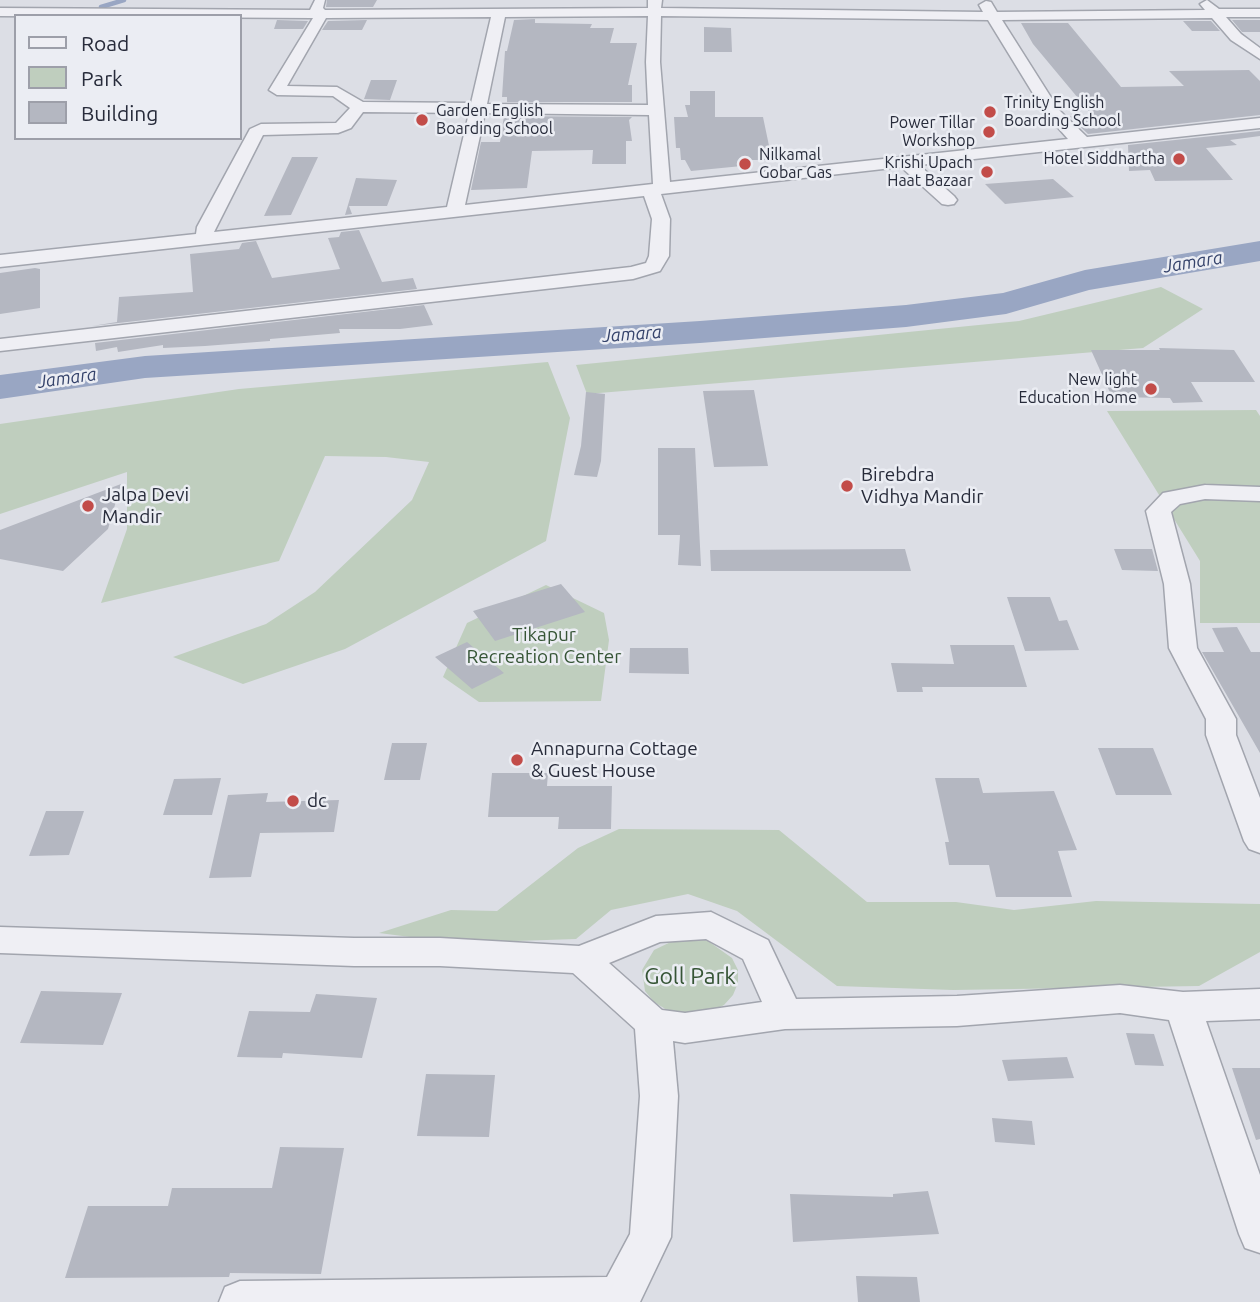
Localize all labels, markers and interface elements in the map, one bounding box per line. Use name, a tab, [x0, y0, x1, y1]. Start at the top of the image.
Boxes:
legend	[14, 14, 242, 140]
text: Road	[81, 31, 129, 55]
text: Park	[81, 66, 123, 90]
place label: Trinity English Boarding School	[1004, 93, 1121, 131]
text: Building	[81, 101, 158, 125]
place label: Garden English Boarding School	[436, 101, 553, 139]
marker: Trinity English Boarding School	[982, 104, 998, 120]
marker: Garden English Boarding School	[414, 112, 430, 128]
place label: Power Tillar Workshop	[889, 113, 975, 151]
marker: Power Tillar Workshop	[981, 124, 997, 140]
place label: Nilkamal Gobar Gas	[759, 145, 832, 183]
place label: Hotel Siddhartha	[1043, 149, 1165, 169]
marker: Hotel Siddhartha	[1171, 151, 1187, 167]
place label: Krishi Upach Haat Bazaar	[885, 153, 973, 191]
marker: Nilkamal Gobar Gas	[737, 156, 753, 172]
marker: Krishi Upach Haat Bazaar	[979, 164, 995, 180]
water label: Jamara	[1162, 247, 1224, 277]
water label: Jamara	[602, 321, 662, 347]
water label: Jamara	[36, 363, 98, 393]
place label: New light Education Home	[1019, 370, 1137, 408]
marker: New light Education Home	[1143, 381, 1159, 397]
place label: Birebdra Vidhya Mandir	[861, 464, 983, 508]
marker: Birebdra Vidhya Mandir	[839, 478, 855, 494]
place label: Jalpa Devi Mandir	[102, 484, 189, 528]
marker: Jalpa Devi Mandir	[80, 498, 96, 514]
park label: Tikapur Recreation Center	[466, 624, 622, 668]
place label: Annapurna Cottage & Guest House	[531, 738, 698, 782]
marker: Annapurna Cottage & Guest House	[509, 752, 525, 768]
place label: dc	[307, 790, 327, 812]
marker: dc	[285, 793, 301, 809]
park label: Goll Park	[644, 962, 736, 990]

